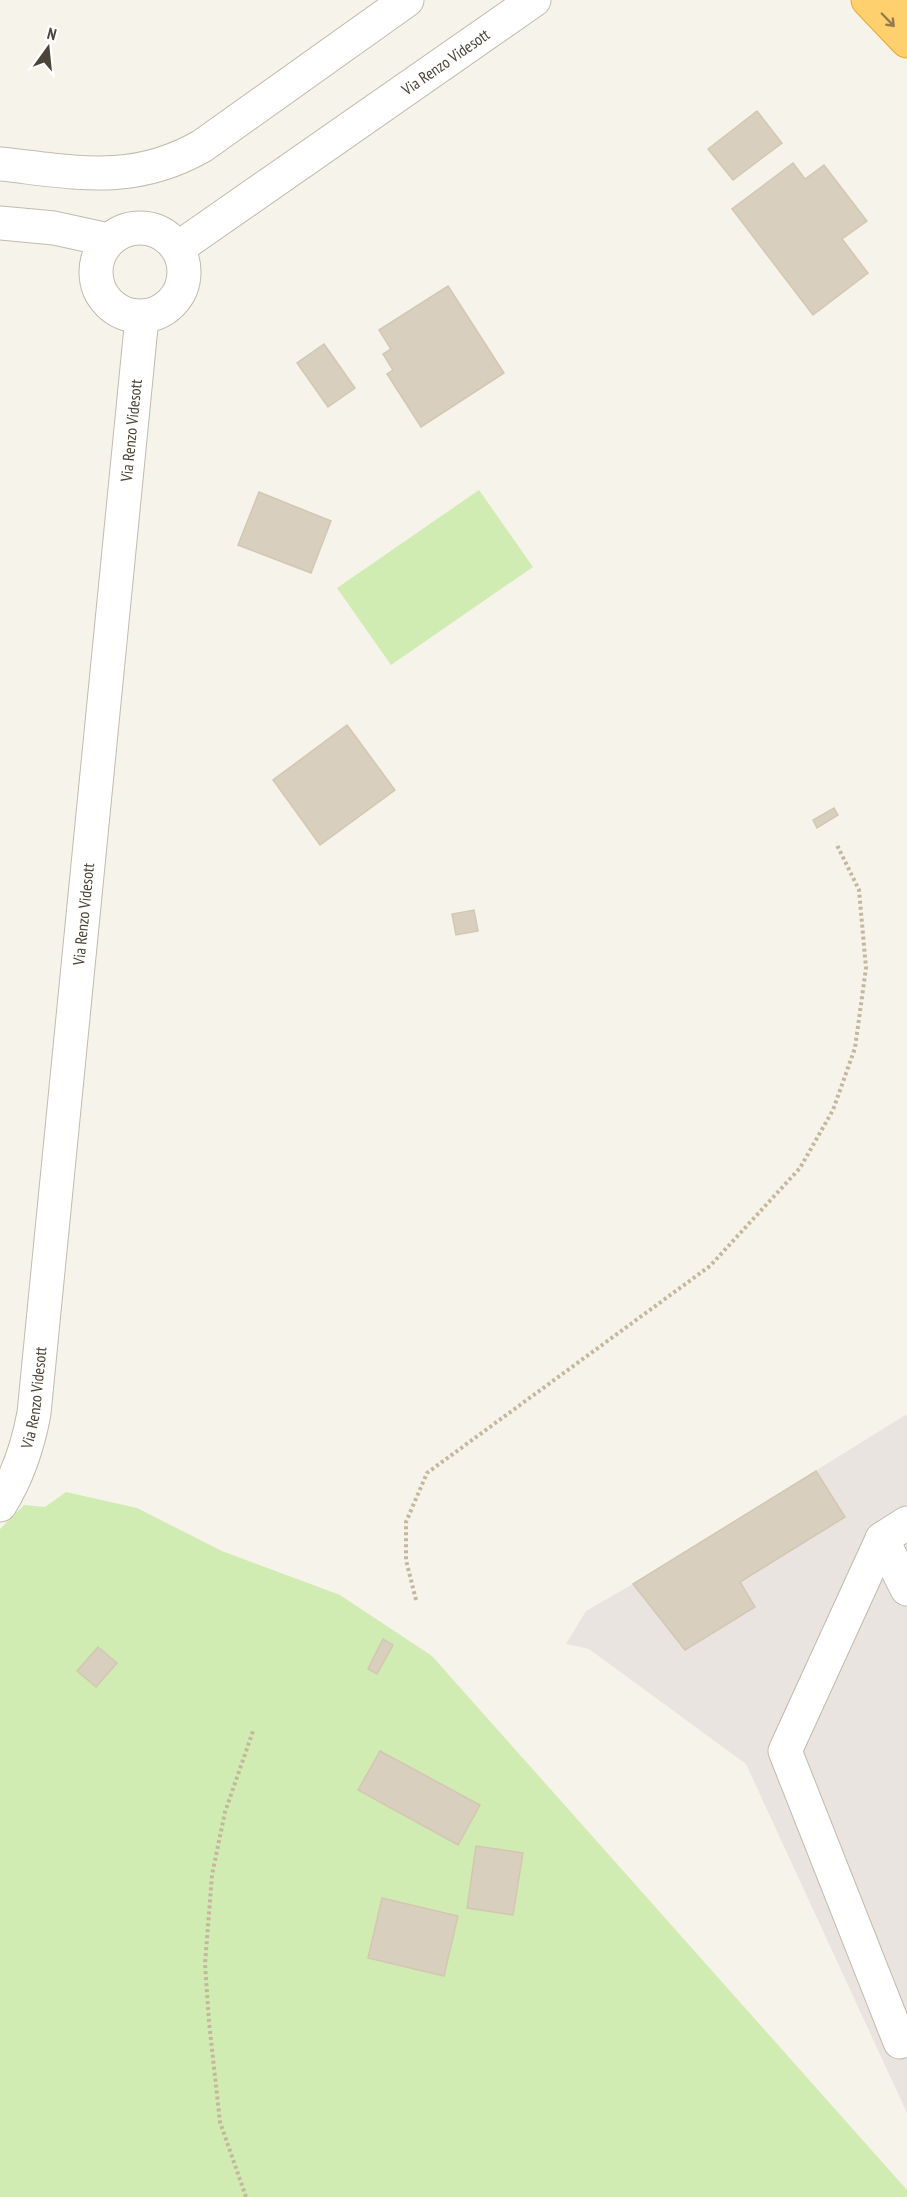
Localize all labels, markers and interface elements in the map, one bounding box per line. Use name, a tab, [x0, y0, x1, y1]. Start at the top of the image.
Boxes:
one-way arrow	[880, 13, 895, 28]
north arrow	[18, 18, 78, 78]
text: N	[45, 23, 59, 44]
street label: Via Renzo Videsott	[397, 24, 494, 100]
street label: Via Renzo Videsott	[116, 378, 146, 483]
street label: Via Renzo Videsott	[68, 861, 98, 967]
street label: Via Renzo Videsott	[16, 1345, 51, 1452]

